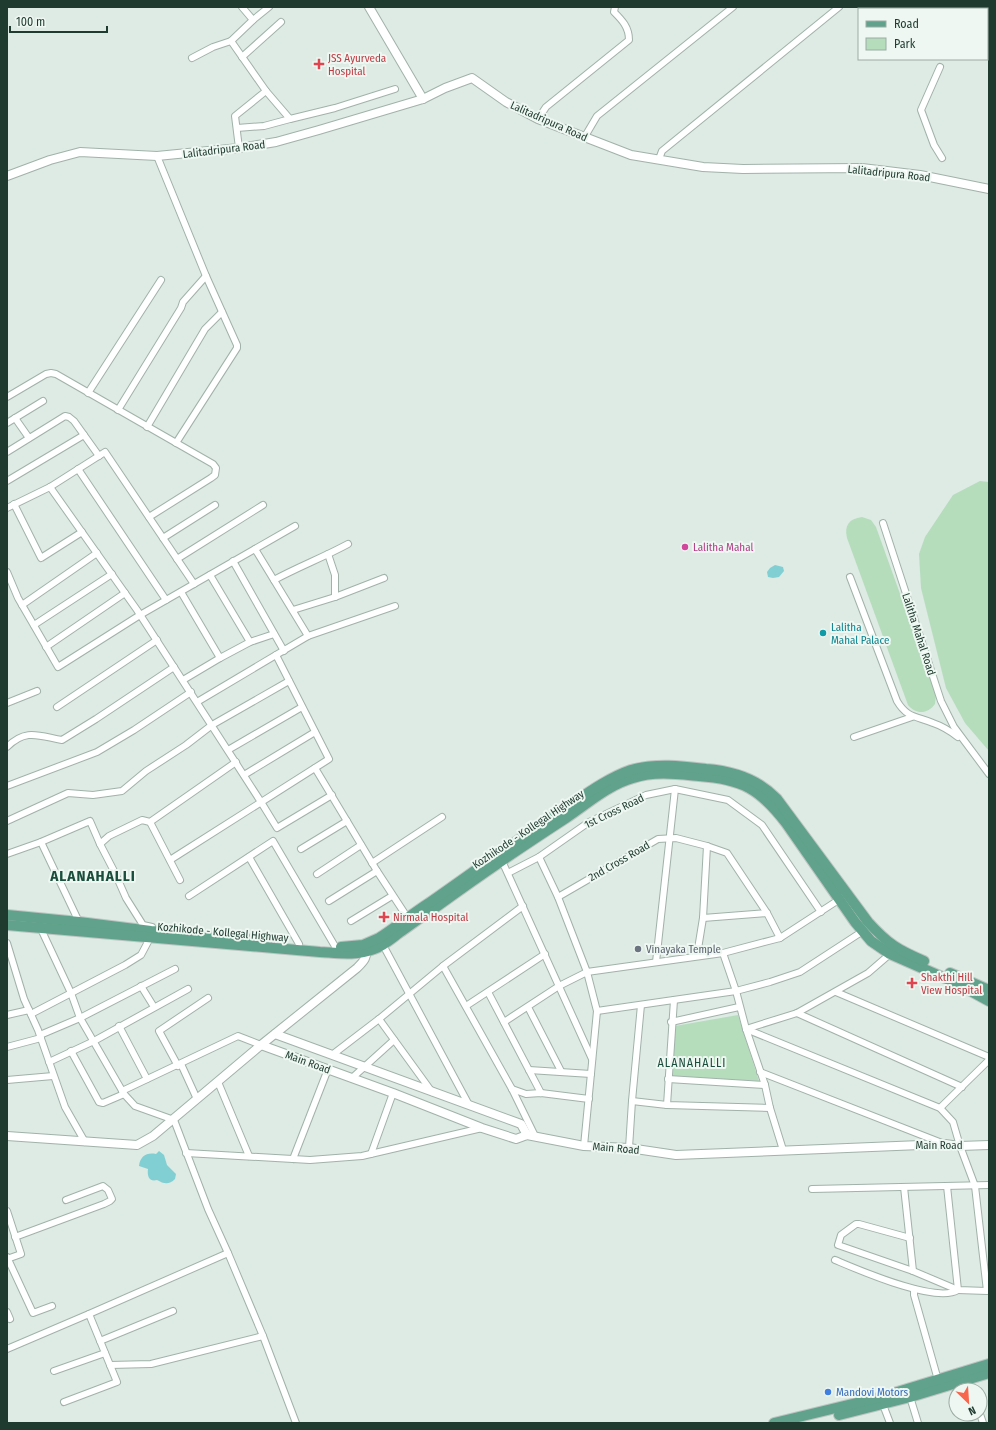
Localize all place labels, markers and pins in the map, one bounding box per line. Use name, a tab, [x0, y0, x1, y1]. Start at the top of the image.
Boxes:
place label: JSS Ayurveda Hospital	[328, 52, 386, 78]
marker: JSS Ayurveda Hospital	[313, 58, 325, 70]
place label: Lalitha Mahal	[693, 541, 753, 554]
marker: Lalitha Mahal	[680, 542, 690, 552]
place label: Lalitha Mahal Palace	[831, 621, 889, 647]
marker: Lalitha Mahal Palace	[818, 628, 828, 638]
marker: Nirmala Hospital	[378, 911, 390, 923]
place label: Nirmala Hospital	[393, 911, 468, 924]
place label: Vinayaka Temple	[646, 943, 721, 956]
marker: Vinayaka Temple	[633, 944, 643, 954]
place label: Shakthi Hill View Hospital	[921, 971, 982, 997]
marker: Shakthi Hill View Hospital	[906, 977, 918, 989]
place label: Mandovi Motors	[836, 1386, 908, 1399]
marker: Mandovi Motors	[823, 1387, 833, 1397]

